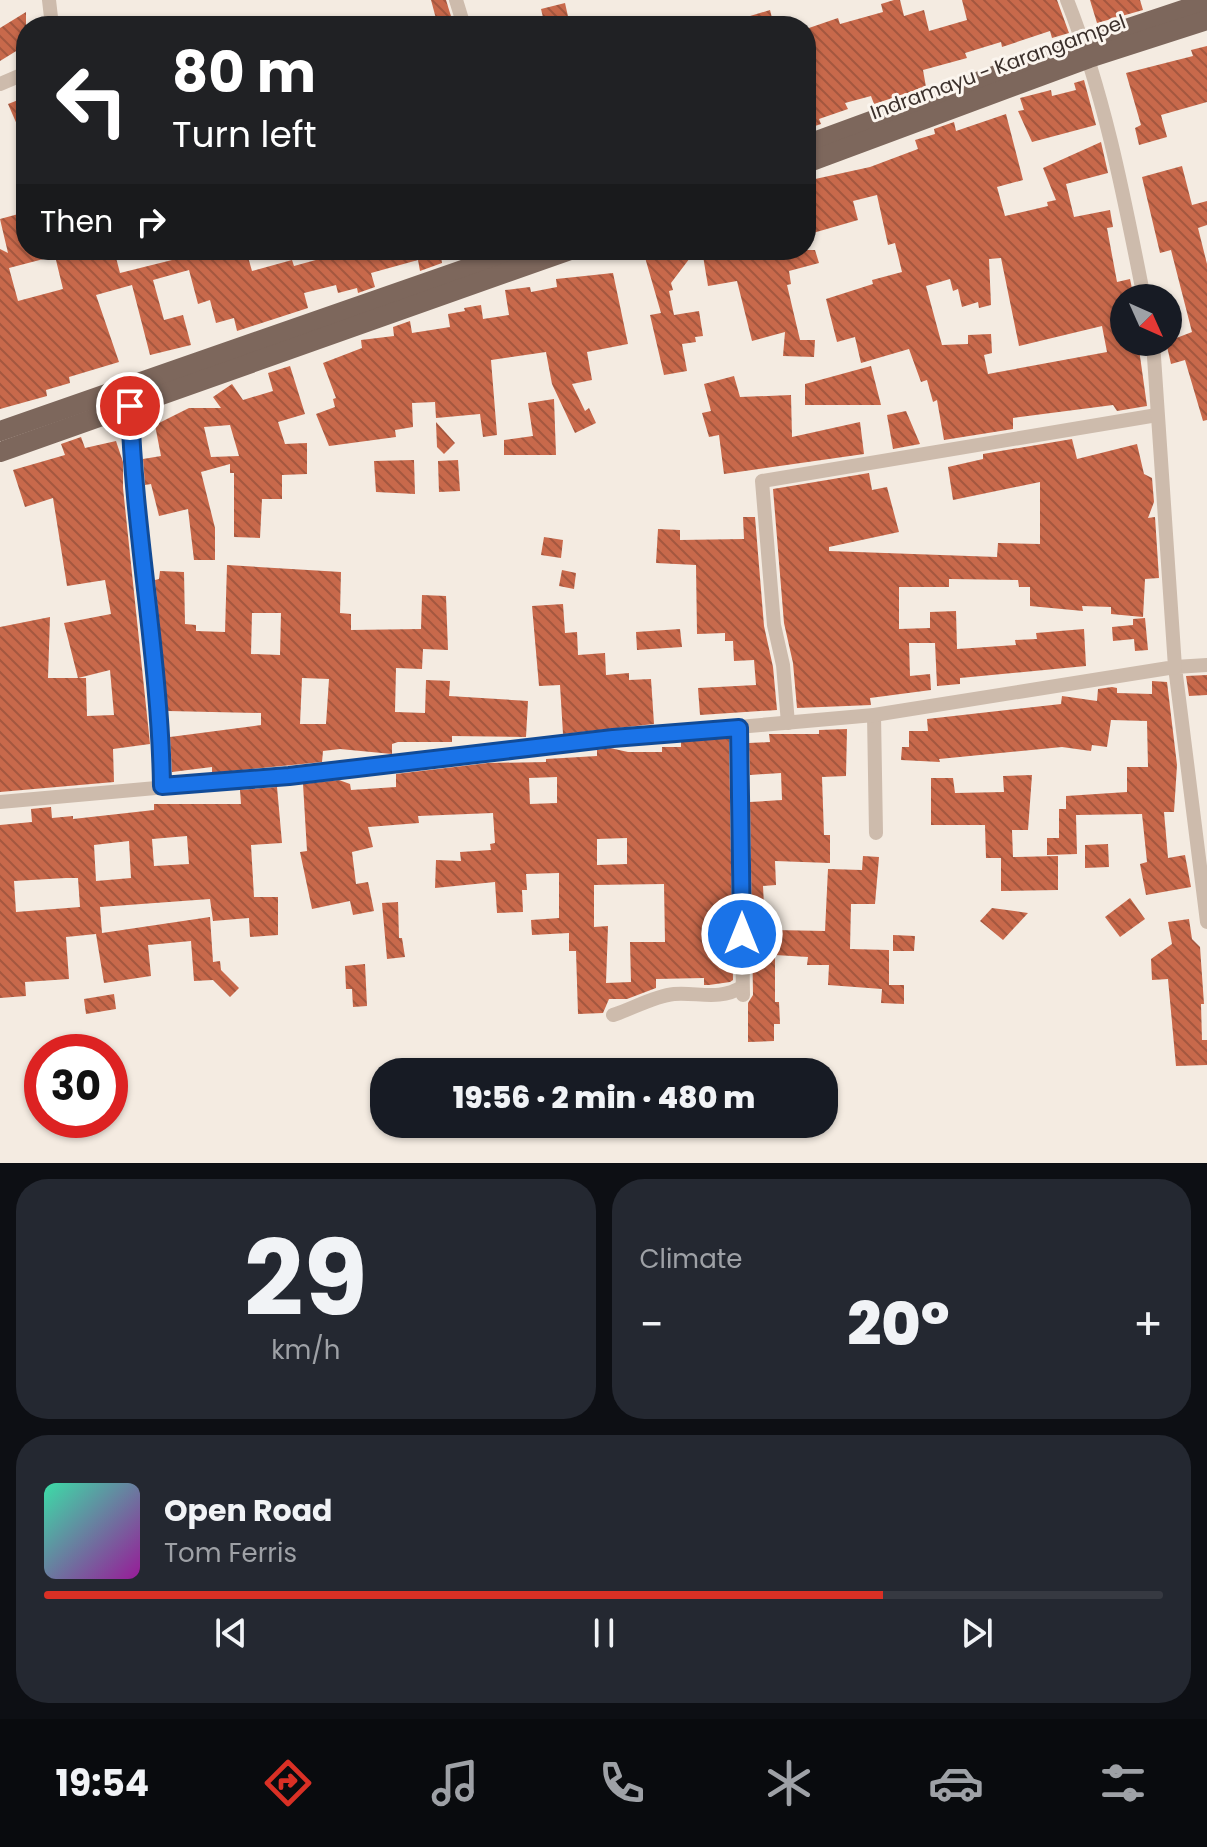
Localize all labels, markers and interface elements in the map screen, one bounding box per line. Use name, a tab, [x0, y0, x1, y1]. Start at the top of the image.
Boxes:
street label: Indramayu - Karangampel	[866, 8, 1130, 126]
text: 80 m	[172, 33, 316, 112]
icon: left	[40, 48, 144, 152]
text: Turn left	[172, 109, 317, 160]
text: Then	[40, 200, 113, 243]
icon: right	[129, 200, 173, 244]
north arrow	[1110, 284, 1182, 356]
map controls	[1110, 284, 1182, 356]
pin	[96, 372, 164, 440]
icon: arrive	[108, 384, 152, 428]
position arrow	[700, 892, 784, 976]
speed limit sign: 30	[24, 1034, 128, 1138]
text: 19:56 · 2 min · 480 m	[453, 1076, 755, 1119]
text: 29	[244, 1206, 367, 1351]
text: Climate	[640, 1241, 742, 1277]
text: 20°	[847, 1282, 950, 1366]
text: −	[640, 1294, 664, 1355]
text: +	[1133, 1294, 1163, 1355]
text: km/h	[271, 1332, 340, 1368]
text: Open Road	[164, 1489, 332, 1532]
text: Tom Ferris	[164, 1535, 297, 1571]
icon: previous	[209, 1611, 253, 1655]
icon: pause	[582, 1611, 626, 1655]
icon: next	[955, 1611, 999, 1655]
icon: directions	[260, 1755, 316, 1811]
icon: music	[427, 1755, 483, 1811]
icon: phone	[594, 1755, 650, 1811]
icon: climate	[761, 1755, 817, 1811]
icon: car	[928, 1755, 984, 1811]
icon: filters	[1095, 1755, 1151, 1811]
text: 19:54	[56, 1758, 149, 1809]

